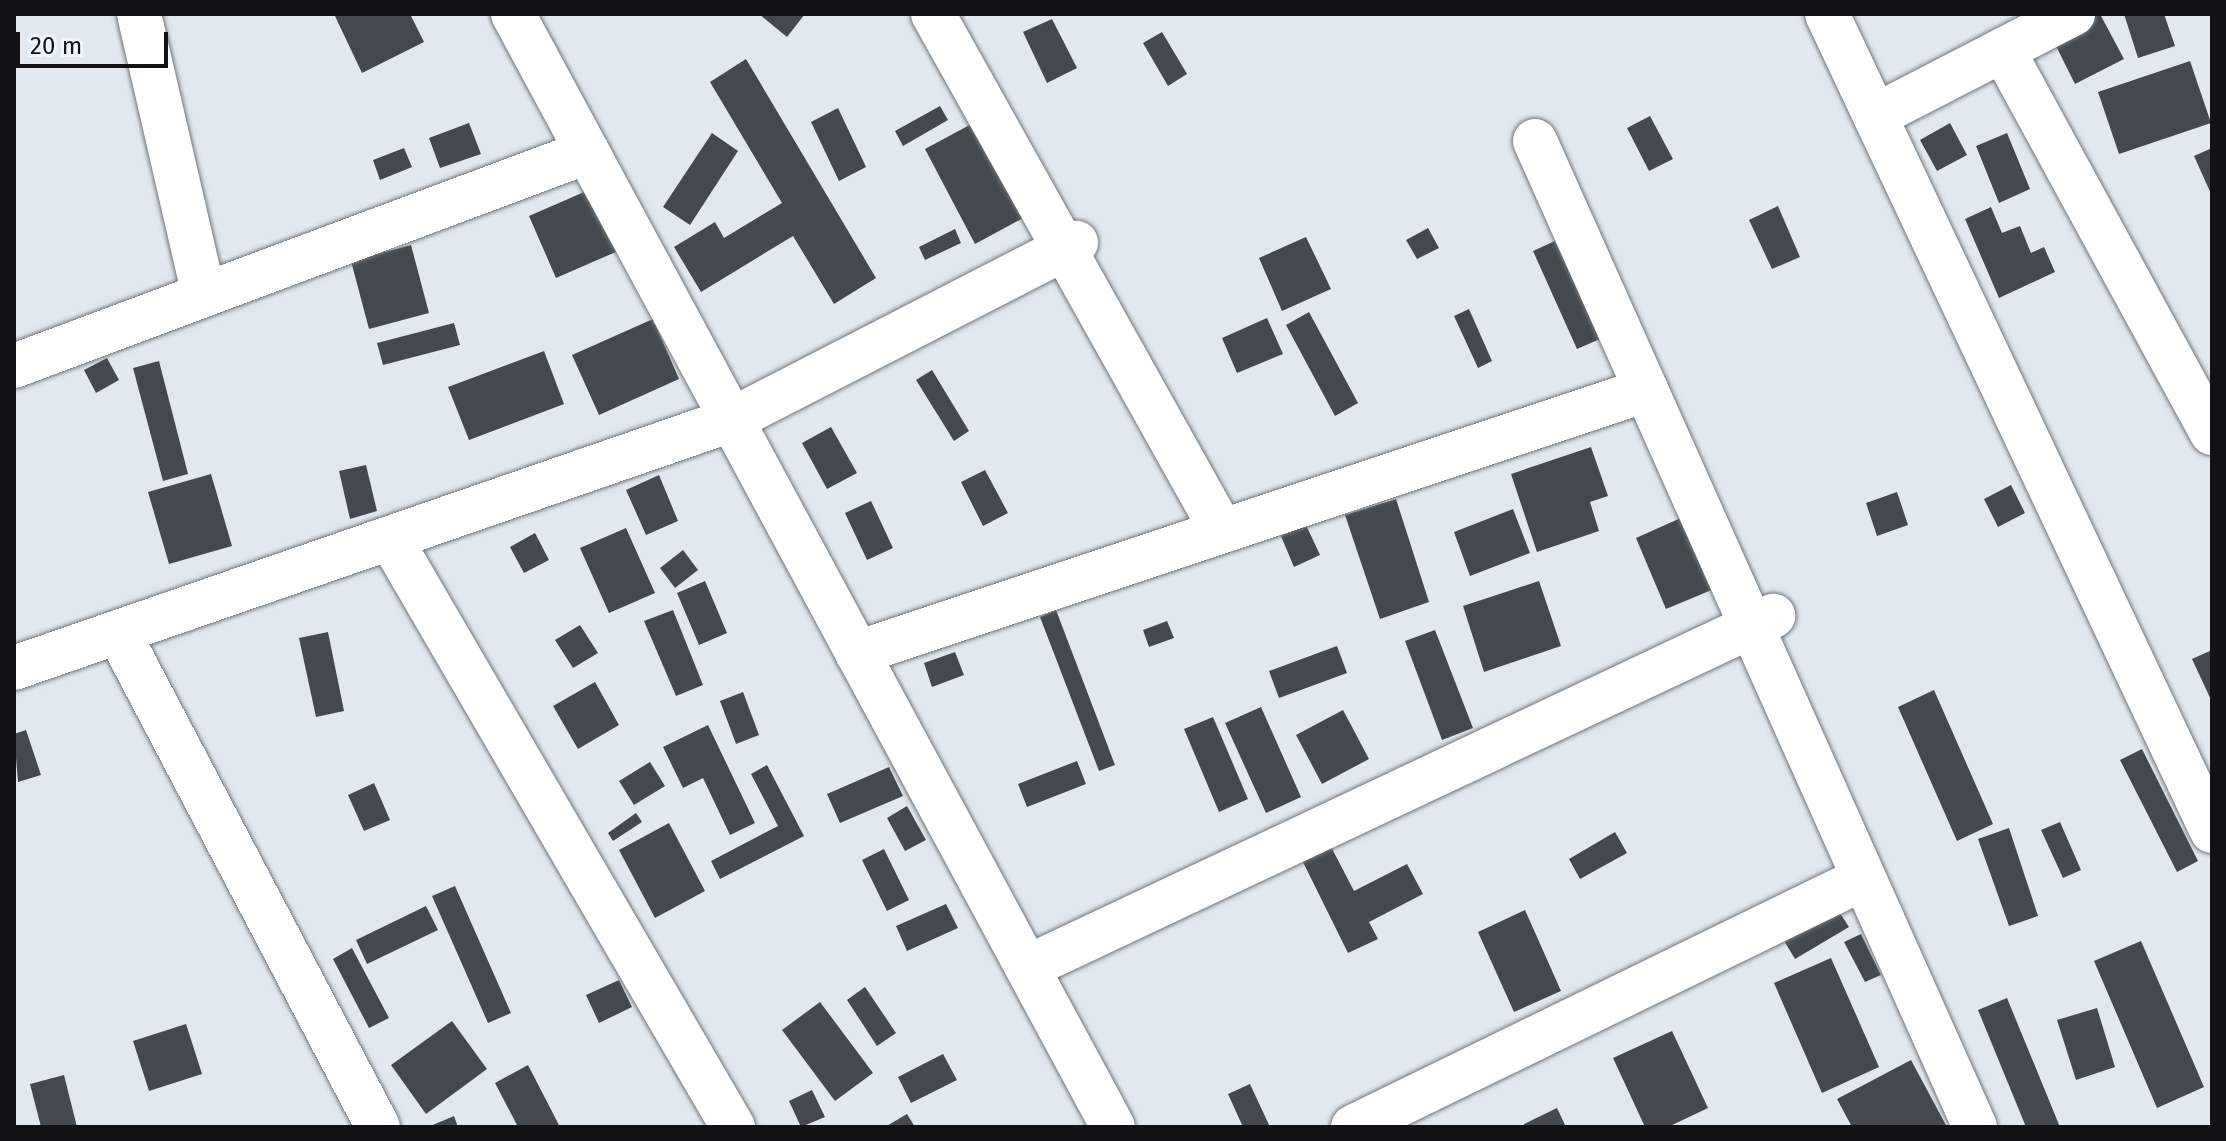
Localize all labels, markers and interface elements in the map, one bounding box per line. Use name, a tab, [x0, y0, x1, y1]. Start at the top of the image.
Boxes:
scale bar	[20, 16, 172, 66]
text: 20 m	[30, 32, 82, 60]

